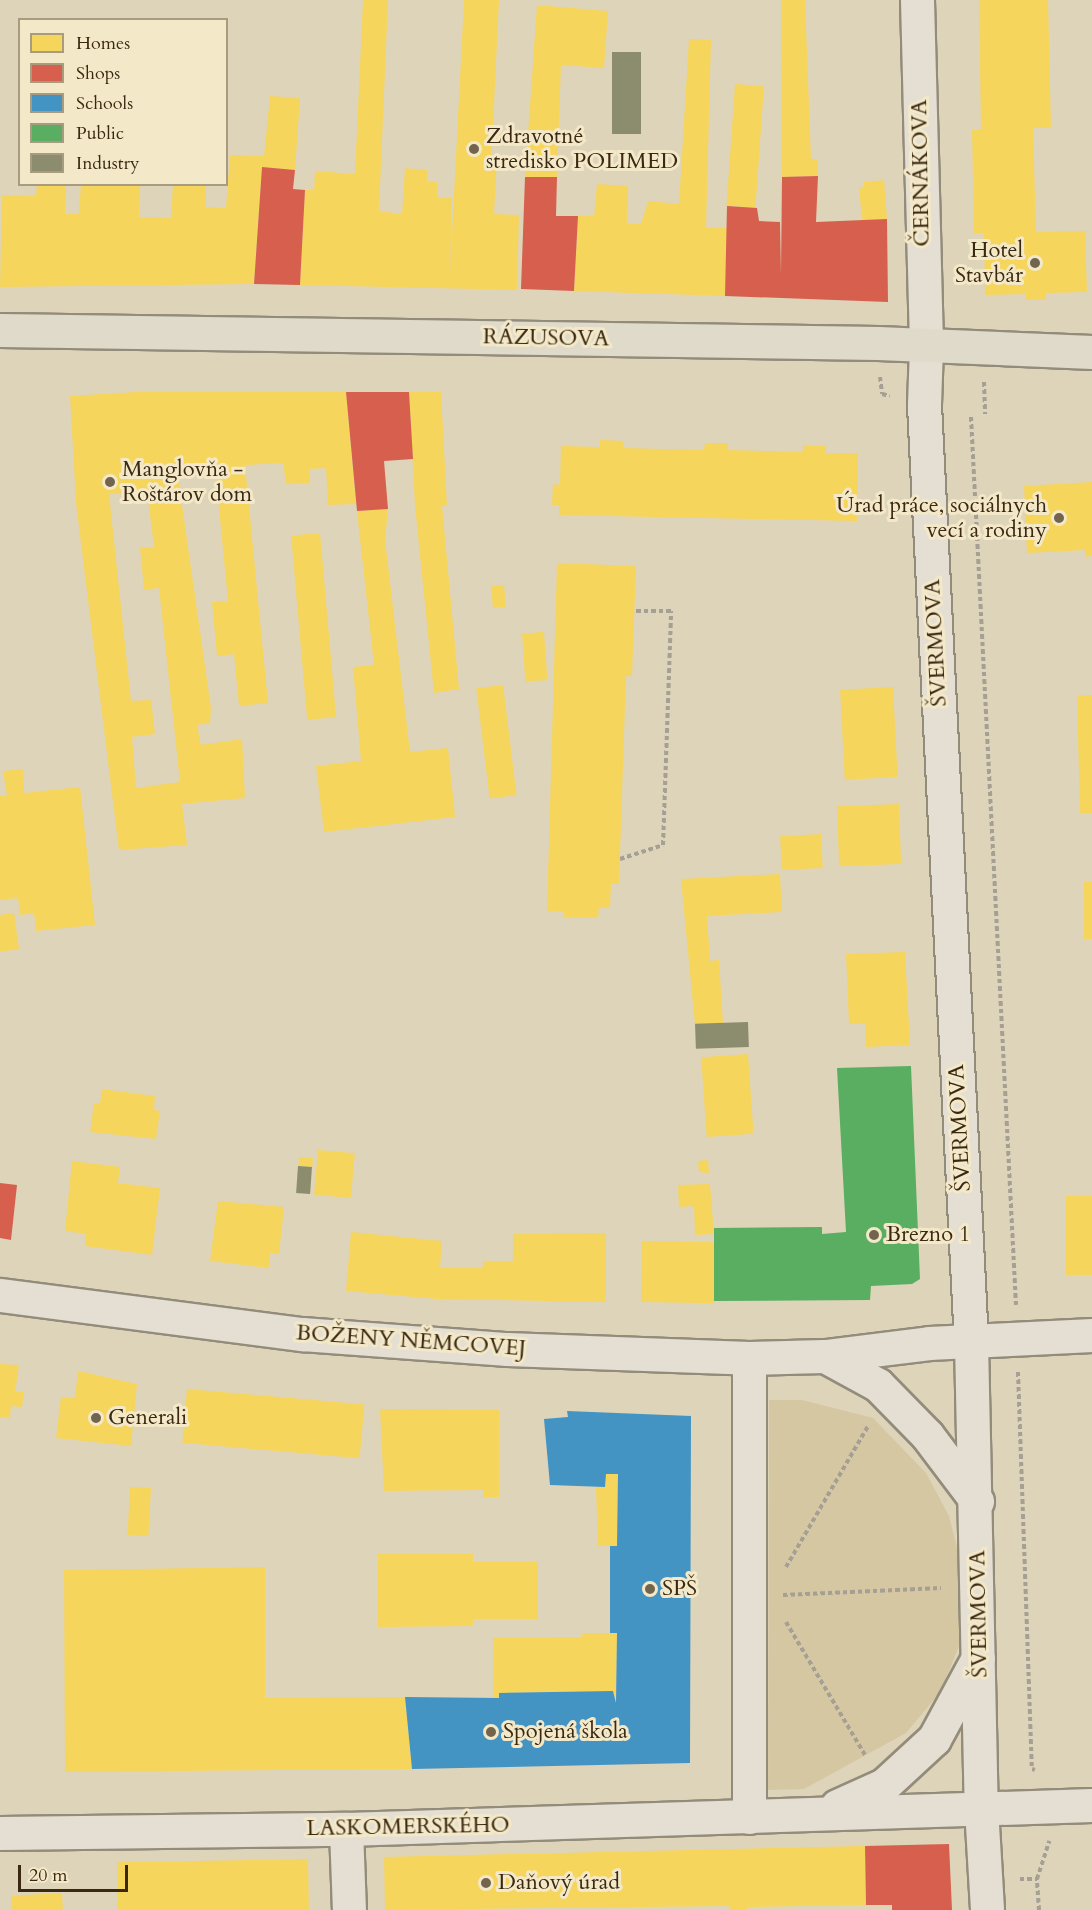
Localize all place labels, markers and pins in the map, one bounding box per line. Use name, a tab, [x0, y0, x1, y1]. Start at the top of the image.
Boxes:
place label: Zdravotné stredisko POLIMED	[486, 123, 678, 174]
marker: Zdravotné stredisko POLIMED	[467, 142, 481, 156]
place label: Hotel Stavbár	[955, 237, 1023, 288]
marker: Hotel Stavbár	[1028, 256, 1042, 270]
place label: Manglovňa - Roštárov dom	[122, 456, 252, 508]
marker: Manglovňa - Roštárov dom	[103, 475, 117, 489]
place label: Úrad práce, sociálnych vecí a rodiny	[836, 492, 1047, 544]
marker: Úrad práce, sociálnych vecí a rodiny	[1052, 511, 1066, 525]
place label: Brezno 1	[886, 1222, 970, 1248]
marker: Brezno 1	[867, 1228, 881, 1242]
place label: Generali	[108, 1405, 187, 1431]
marker: Generali	[89, 1411, 103, 1425]
place label: SPŠ	[662, 1576, 697, 1602]
marker: SPŠ	[643, 1582, 657, 1596]
place label: Spojená škola	[503, 1719, 628, 1745]
marker: Spojená škola	[484, 1725, 498, 1739]
place label: Daňový úrad	[498, 1870, 620, 1896]
marker: Daňový úrad	[479, 1876, 493, 1890]

